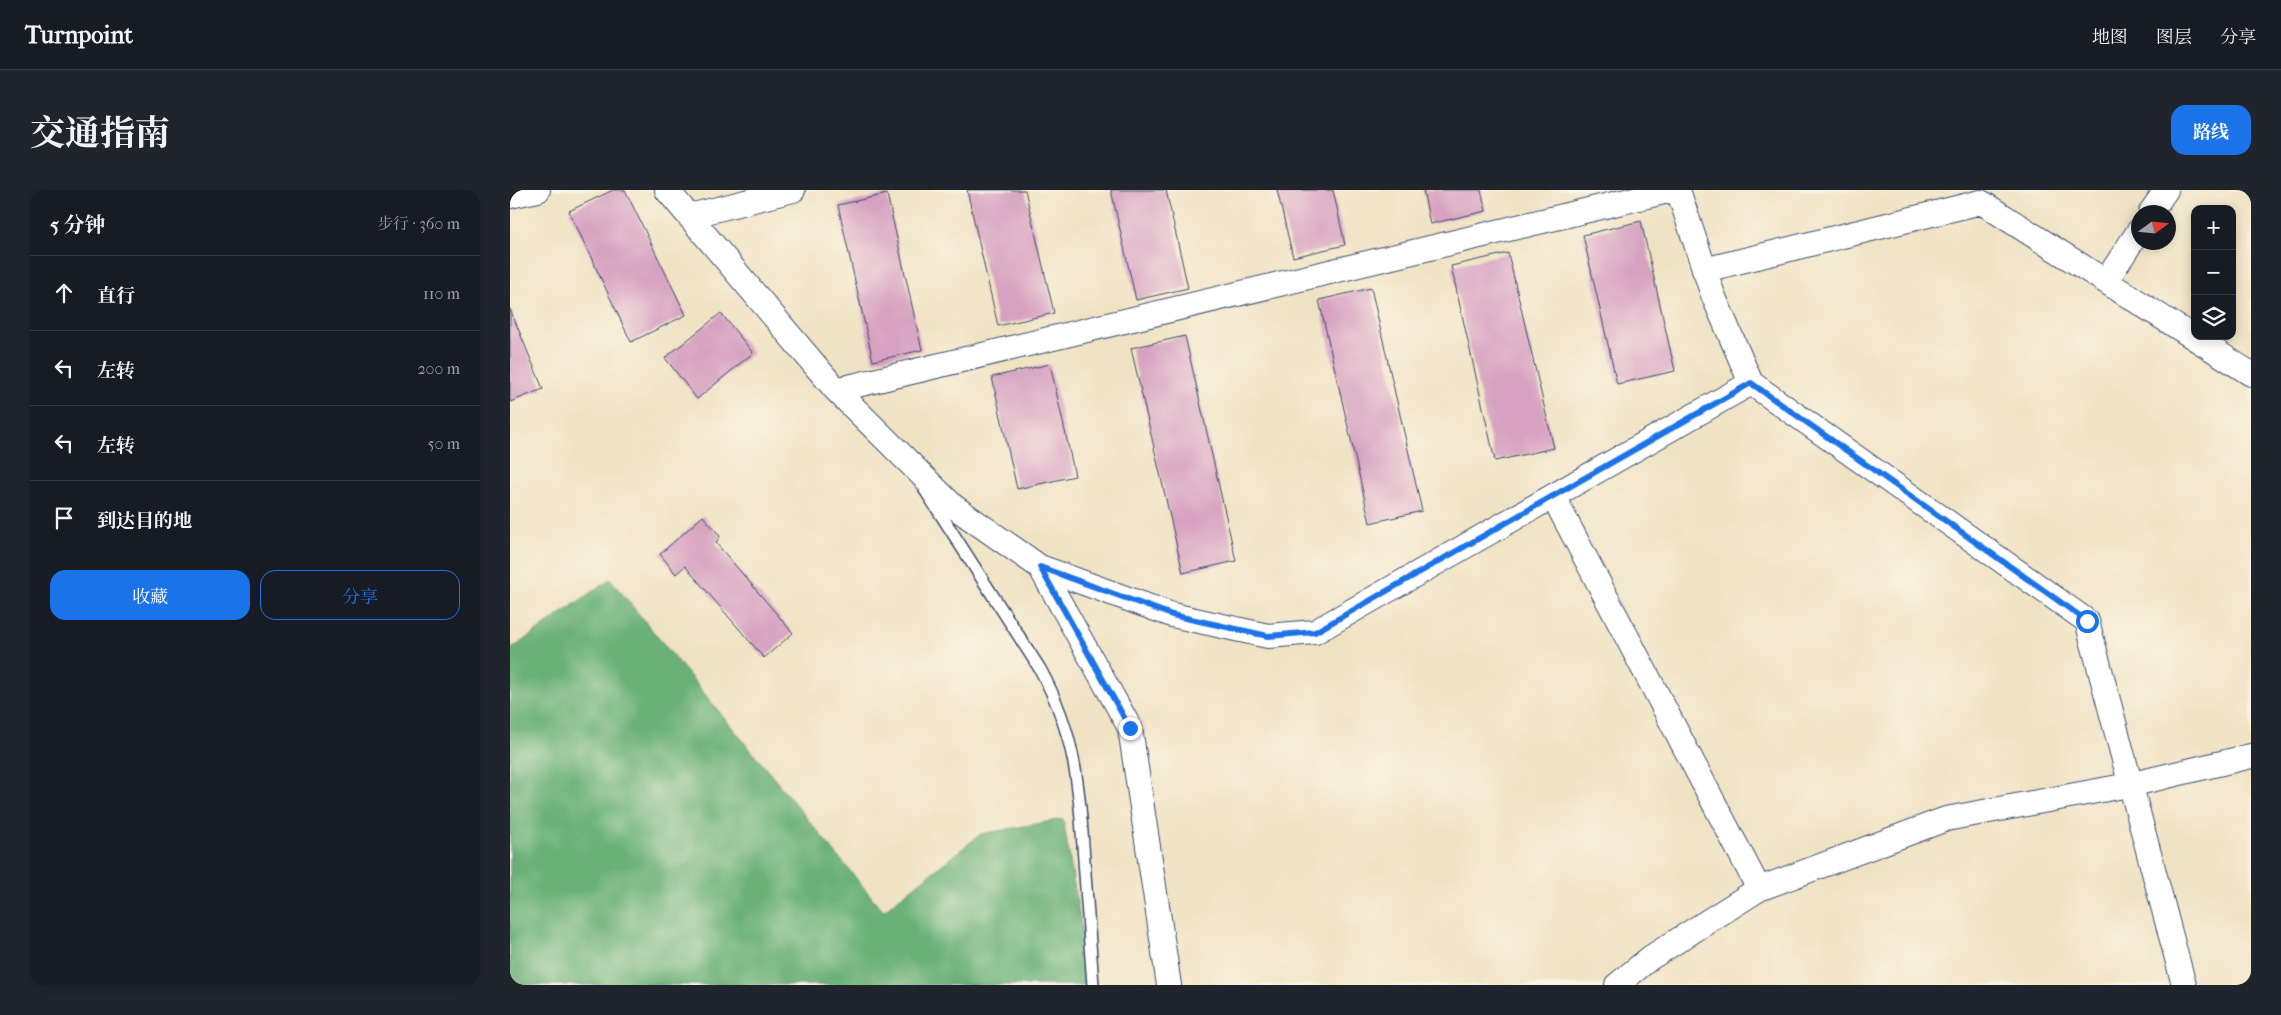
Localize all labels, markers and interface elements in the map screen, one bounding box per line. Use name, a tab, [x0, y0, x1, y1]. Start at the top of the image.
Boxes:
text: Turnpoint	[25, 21, 133, 49]
text: 地图	[2092, 27, 2128, 48]
text: 图层	[2156, 27, 2192, 48]
text: 分享	[2220, 27, 2256, 48]
button: 路线	[2171, 105, 2251, 155]
text: 交通指南	[30, 113, 170, 154]
north arrow	[2131, 205, 2176, 250]
map controls	[2191, 205, 2236, 340]
button: +	[2191, 205, 2236, 250]
text: 5 分钟	[50, 213, 106, 237]
text: 步行 · 360 m	[377, 214, 460, 233]
button: −	[2191, 250, 2236, 295]
icon: ahead	[50, 279, 78, 307]
text: 110 m	[423, 284, 460, 303]
text: 直行	[97, 285, 135, 307]
button: layers	[2191, 295, 2236, 340]
icon: left	[50, 354, 78, 382]
text: 200 m	[417, 359, 460, 378]
text: 左转	[97, 360, 135, 382]
icon: left	[50, 429, 78, 457]
text: 50 m	[428, 434, 460, 453]
text: 左转	[97, 435, 135, 457]
icon: arrive	[50, 504, 78, 532]
text: 到达目的地	[97, 510, 192, 532]
button: 收藏	[50, 570, 250, 620]
button: 分享	[260, 570, 460, 620]
route start	[2076, 610, 2099, 633]
route end	[1119, 717, 1142, 740]

